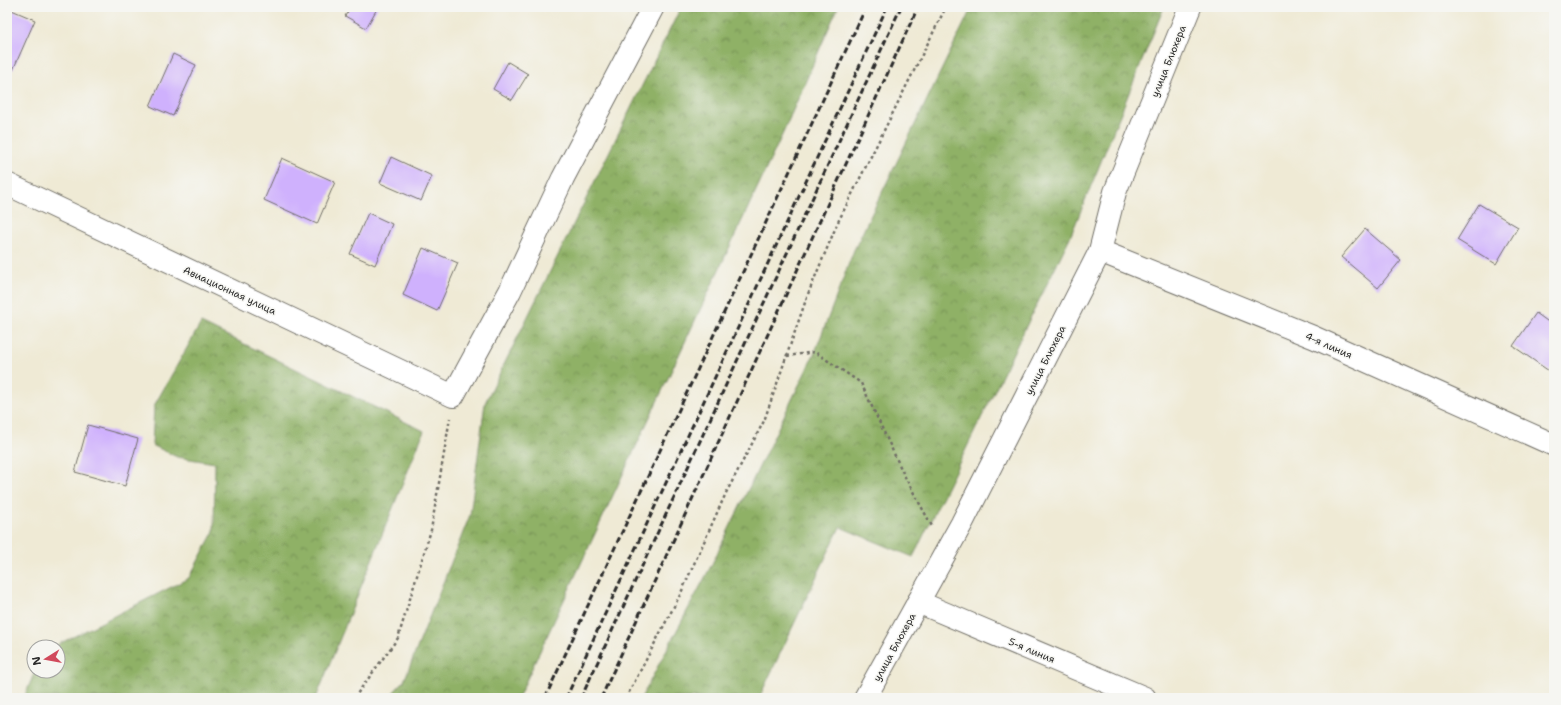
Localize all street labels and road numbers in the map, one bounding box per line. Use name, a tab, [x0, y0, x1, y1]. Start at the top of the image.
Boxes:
street label: улица Блюхера	[1148, 23, 1189, 99]
street label: Авиационная улица	[181, 263, 279, 318]
street label: улица Блюхера	[1022, 323, 1069, 397]
street label: 4-я линия	[1303, 329, 1354, 362]
street label: улица Блюхера	[870, 610, 919, 684]
street label: 5-я линия	[1007, 635, 1057, 666]

